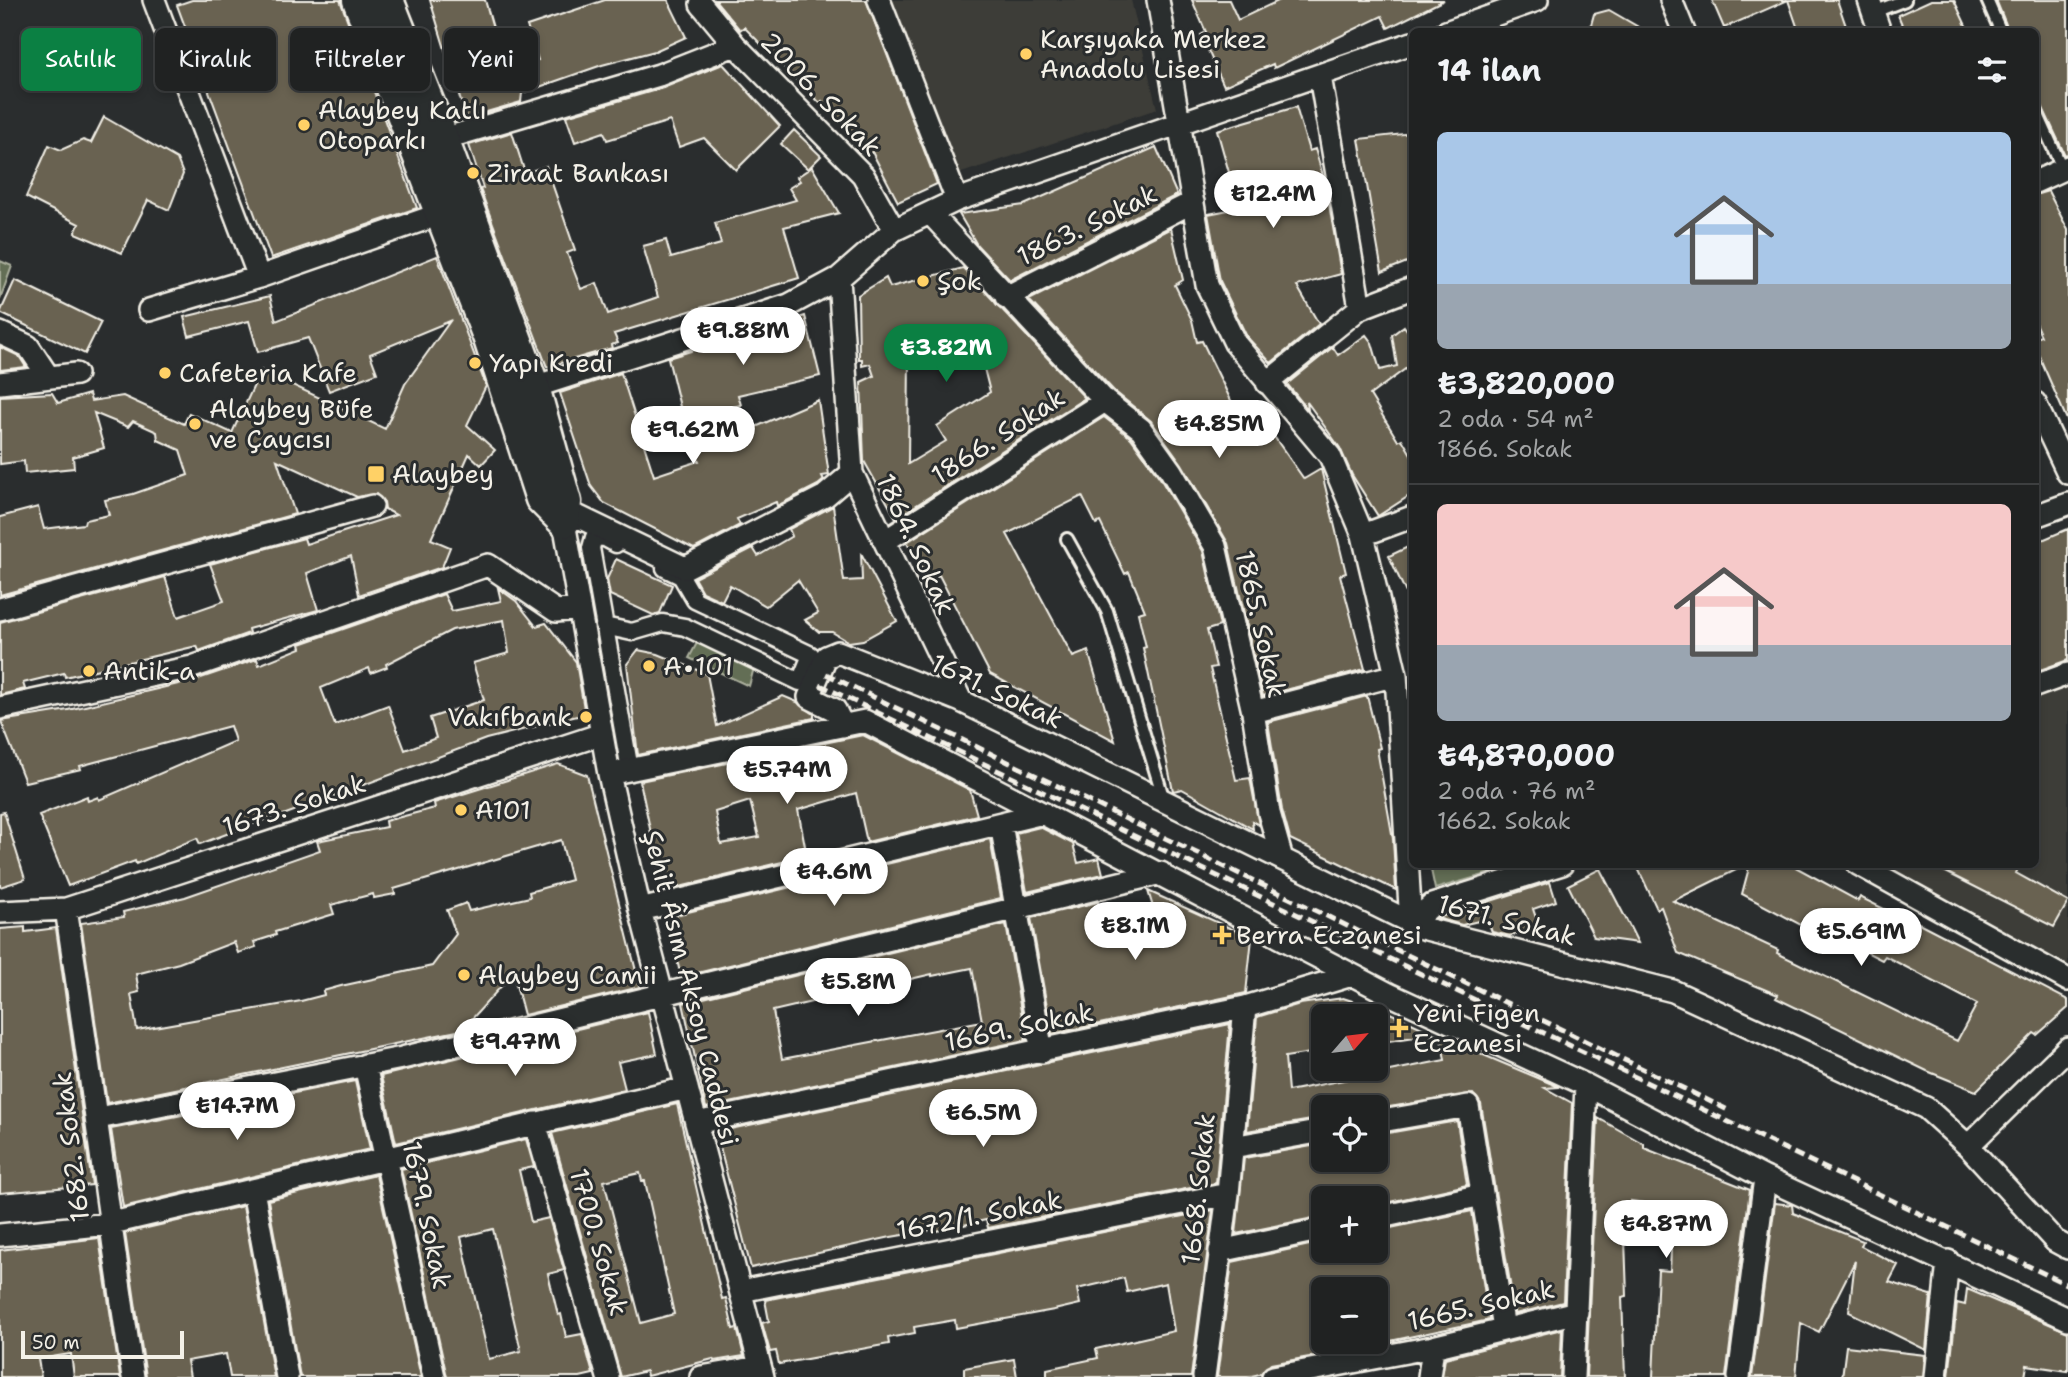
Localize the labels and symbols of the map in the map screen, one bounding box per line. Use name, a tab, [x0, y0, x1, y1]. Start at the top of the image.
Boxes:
place label: Karşıyaka Merkez Anadolu Lisesi	[1040, 21, 1267, 86]
street label: 2006. Sokak	[753, 24, 890, 164]
marker: Karşıyaka Merkez Anadolu Lisesi	[1018, 46, 1034, 62]
place label: Alaybey Katlı Otoparkı	[318, 92, 487, 157]
marker: Alaybey Katlı Otoparkı	[296, 117, 312, 133]
place label: Ziraat Bankası	[487, 155, 669, 190]
marker: Ziraat Bankası	[465, 165, 481, 181]
pin: ₺12.4M	[1216, 170, 1330, 230]
street label: 1863. Sokak	[1011, 176, 1163, 274]
place label: Şok	[937, 263, 982, 298]
marker: Şok	[915, 273, 931, 289]
pin: ₺9.88M	[686, 308, 800, 367]
pin: ₺3.82M	[889, 324, 1003, 384]
place label: Yapı Kredi	[489, 345, 613, 380]
place label: Cafeteria Kafe	[179, 355, 357, 390]
marker: Yapı Kredi	[467, 355, 483, 371]
marker: Cafeteria Kafe	[157, 365, 173, 381]
street label: 1866. Sokak	[924, 379, 1071, 492]
place label: Alaybey Büfe ve Çaycısı	[209, 391, 373, 456]
pin: ₺4.85M	[1162, 400, 1276, 460]
pin: ₺9.62M	[636, 406, 750, 466]
marker: Alaybey Büfe ve Çaycısı	[187, 416, 203, 432]
place label: Alaybey	[392, 456, 494, 491]
marker: Alaybey	[366, 464, 386, 484]
street label: 1864. Sokak	[868, 468, 964, 620]
street label: 1865. Sokak	[1228, 547, 1295, 701]
street label: 1671. Sokak	[926, 645, 1069, 736]
place label: A•101	[663, 648, 733, 683]
place label: Antik-a	[103, 653, 195, 688]
marker: A•101	[641, 658, 657, 674]
marker: Antik-a	[81, 663, 97, 679]
place label: Vakıfbank	[447, 699, 572, 734]
marker: Vakıfbank	[578, 709, 594, 725]
pin: ₺5.74M	[730, 746, 844, 806]
street label: 1673. Sokak	[218, 765, 370, 844]
place label: A101	[475, 792, 531, 827]
marker: A101	[453, 802, 469, 818]
street label: Şehit Âsım Aksoy Caddesi	[635, 826, 748, 1150]
pin: ₺4.6M	[785, 848, 883, 908]
street label: 1671. Sokak	[1434, 885, 1580, 954]
pin: ₺8.1M	[1086, 902, 1184, 962]
pin: ₺5.69M	[1804, 908, 1918, 968]
place label: Berra Eczanesi	[1236, 917, 1422, 952]
marker: Berra Eczanesi	[1214, 927, 1230, 943]
place label: Alaybey Camii	[478, 957, 657, 992]
pin: ₺5.8M	[809, 958, 907, 1018]
marker: Alaybey Camii	[456, 967, 472, 983]
street label: 1669. Sokak	[941, 994, 1097, 1059]
place label: Yeni Figen Eczanesi	[1413, 995, 1540, 1060]
north arrow	[1311, 1004, 1388, 1082]
pin: ₺9.47M	[458, 1018, 572, 1078]
marker: Yeni Figen Eczanesi	[1391, 1020, 1407, 1036]
street label: 1682. Sokak	[44, 1070, 97, 1224]
pin: ₺14.7M	[180, 1082, 294, 1142]
pin: ₺6.5M	[934, 1090, 1032, 1149]
street label: 1668. Sokak	[1172, 1112, 1223, 1266]
street label: 1679. Sokak	[395, 1138, 460, 1292]
street label: 1700. Sokak	[562, 1164, 637, 1320]
street label: 1672/1. Sokak	[893, 1181, 1065, 1248]
pin: ₺4.87M	[1609, 1200, 1723, 1260]
street label: 1665. Sokak	[1404, 1271, 1558, 1338]
scale bar	[21, 1328, 184, 1360]

